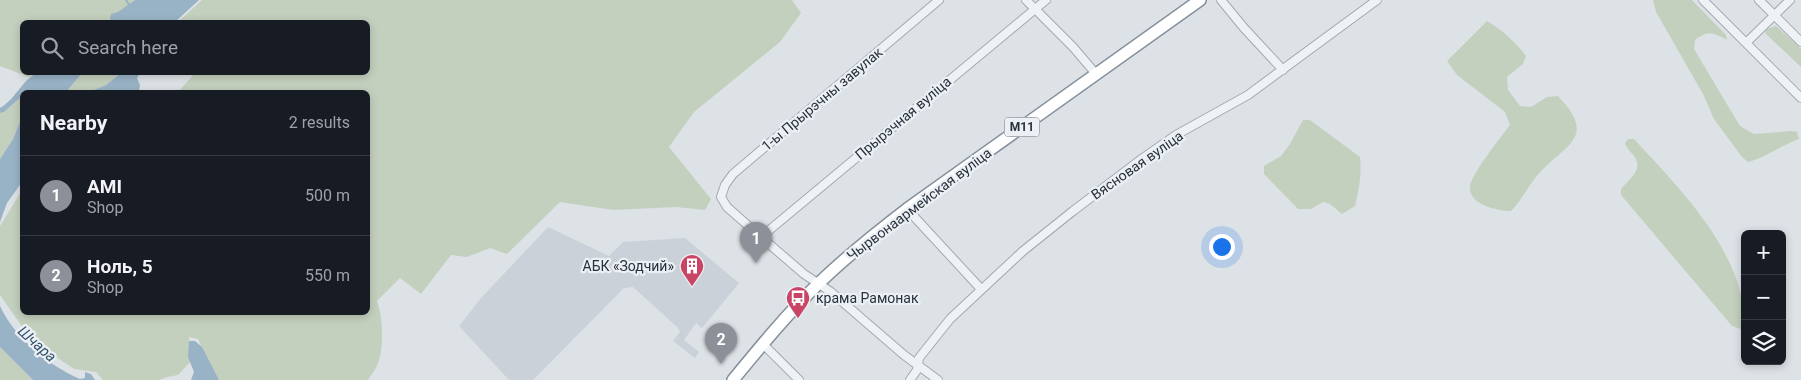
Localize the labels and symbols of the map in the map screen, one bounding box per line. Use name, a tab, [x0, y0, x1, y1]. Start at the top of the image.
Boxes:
street label: 1-ы Прырэчны завулак	[758, 44, 886, 154]
street label: Прырэчная вуліца	[852, 73, 954, 163]
road number: М11	[1004, 118, 1040, 136]
street label: Вясновая вуліца	[1088, 127, 1186, 203]
street label: Чырвонаармейская вуліца	[844, 144, 994, 264]
pin: 1	[740, 222, 772, 263]
your location	[1209, 234, 1235, 260]
building icon: АБК «Зодчий»	[679, 253, 705, 287]
place label: АБК «Зодчий»	[583, 258, 674, 274]
bus stop icon: крама Рамонак	[785, 285, 811, 319]
place label: крама Рамонак	[816, 290, 919, 306]
water label: Шчара	[14, 322, 60, 366]
pin: 2	[705, 323, 737, 364]

